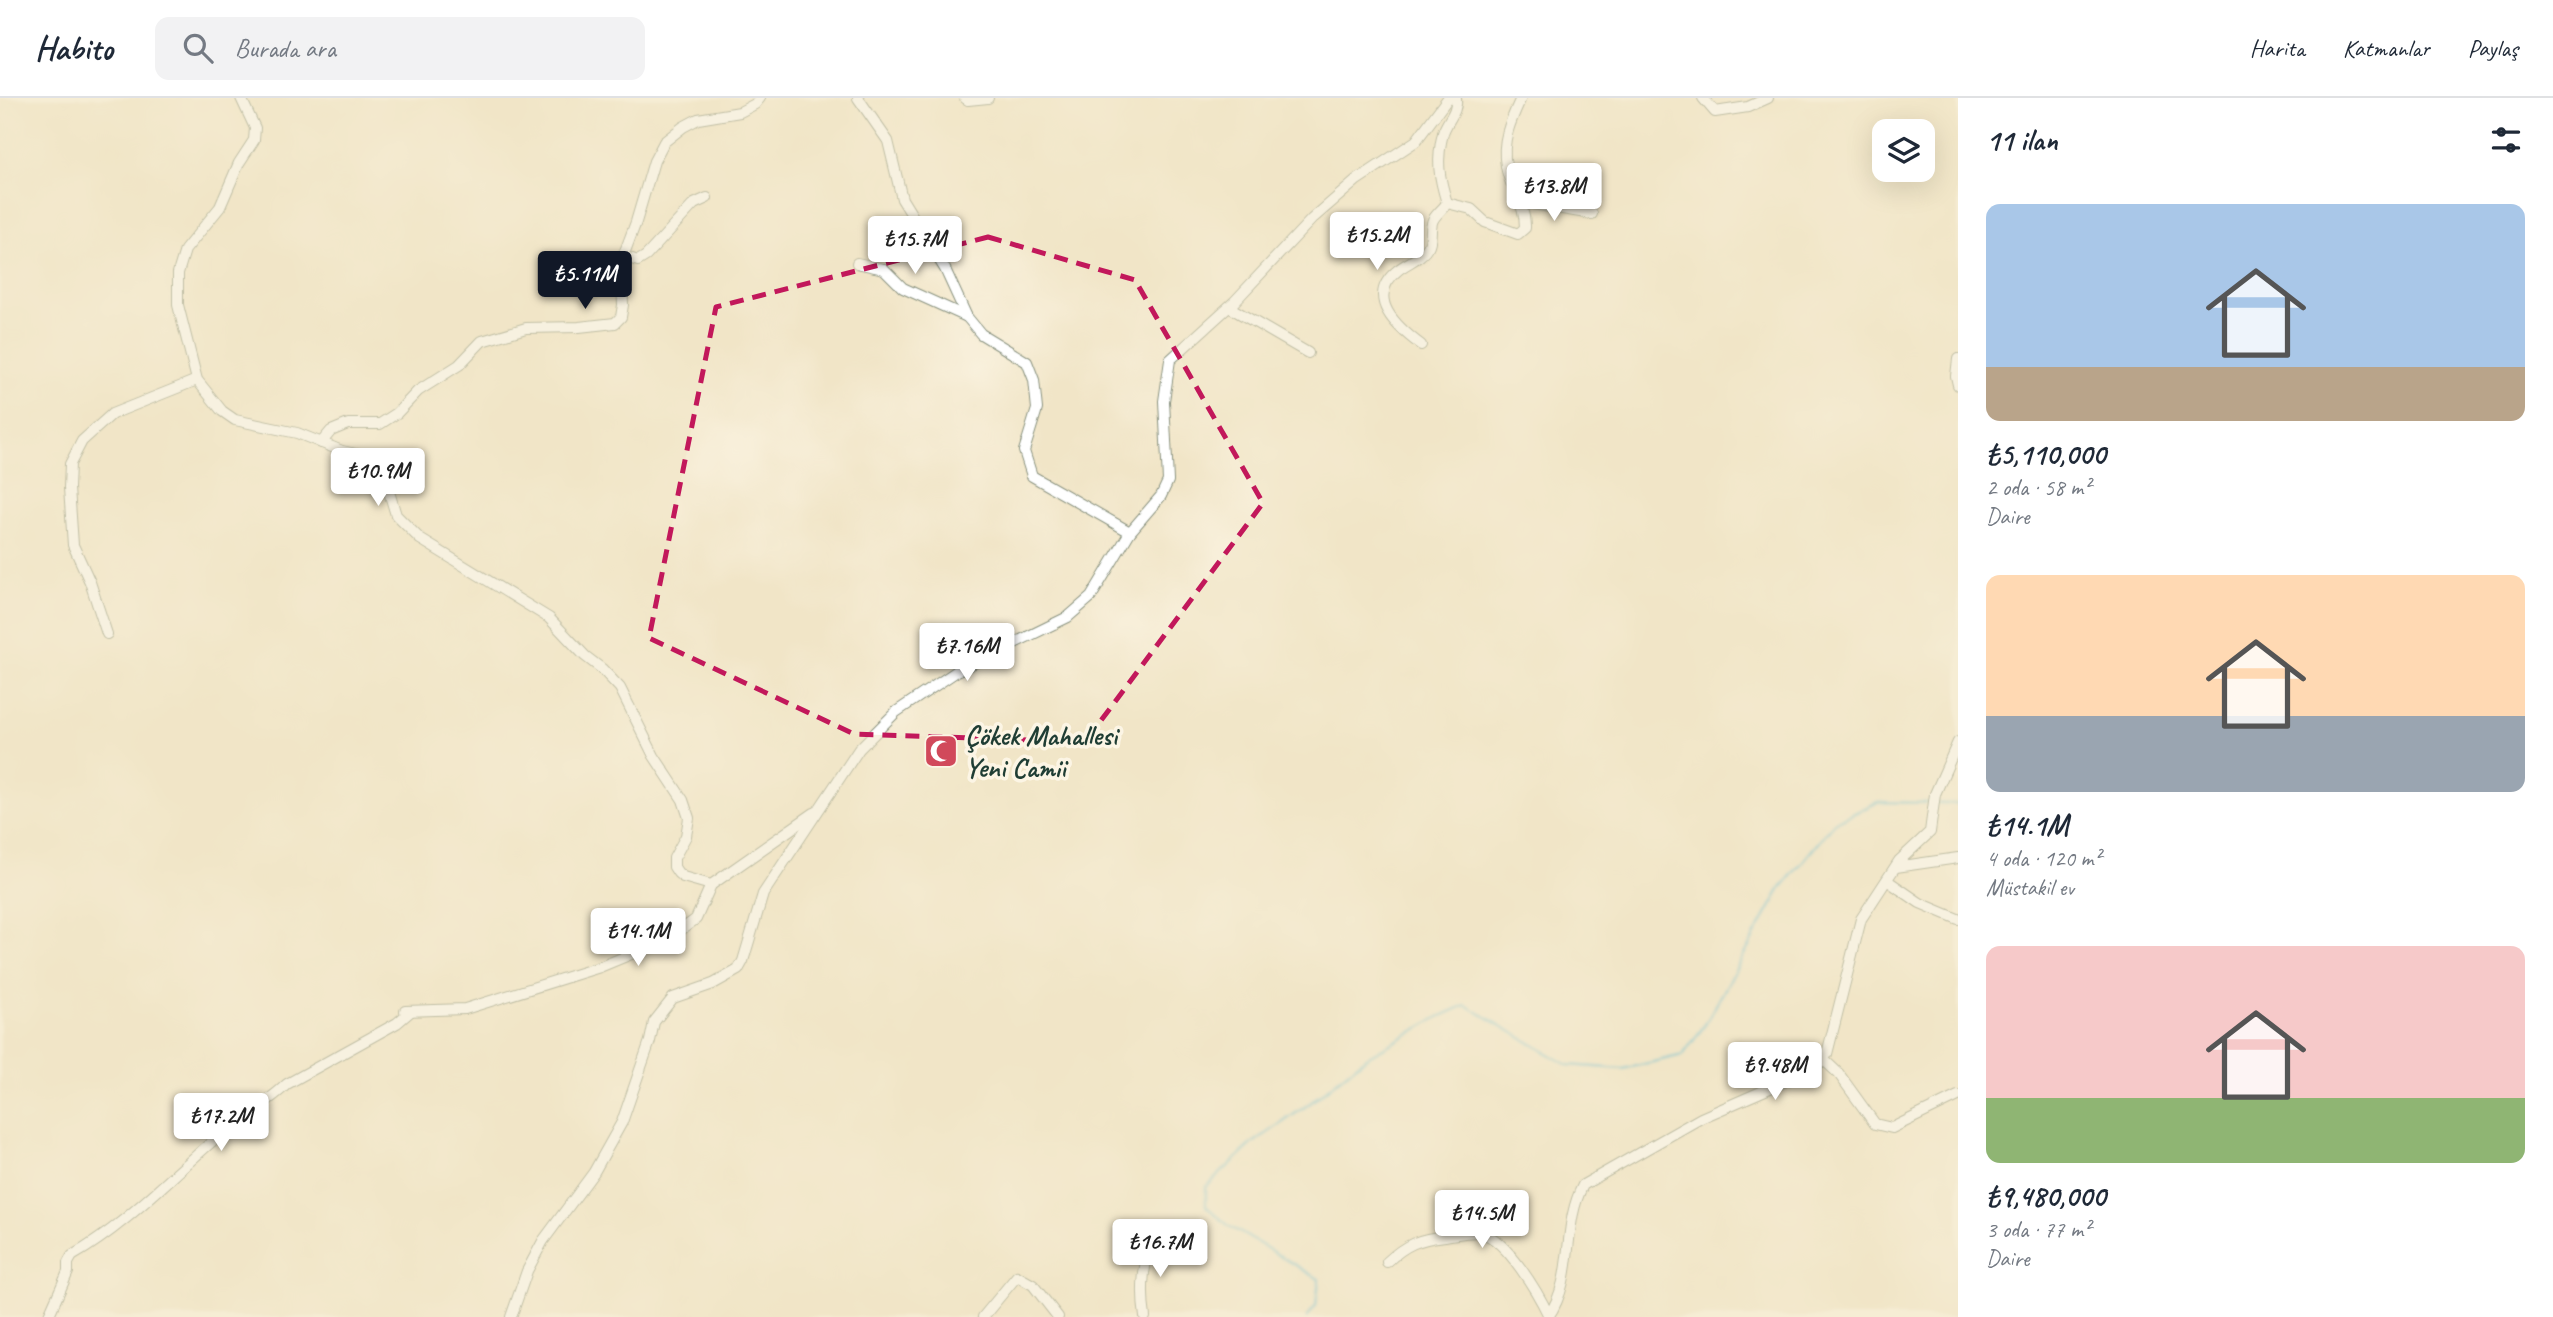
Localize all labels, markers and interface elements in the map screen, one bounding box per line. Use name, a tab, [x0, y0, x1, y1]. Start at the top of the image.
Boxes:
search box	[155, 17, 645, 80]
text: Habito	[35, 27, 113, 69]
icon: search	[179, 29, 217, 67]
text: Burada ara	[235, 32, 336, 65]
text: Harita	[2250, 33, 2305, 63]
text: Katmanlar	[2343, 33, 2430, 63]
text: Paylaş	[2468, 33, 2518, 63]
map controls	[1872, 119, 1935, 182]
button: layers	[1872, 119, 1935, 182]
text: 11 ilan	[1986, 121, 2058, 159]
icon: filters	[2487, 121, 2525, 159]
pin: ₺13.8M	[1497, 164, 1611, 223]
text: ₺13.8M	[1523, 171, 1585, 200]
pin: ₺15.2M	[1320, 212, 1434, 272]
pin: ₺15.7M	[858, 216, 972, 276]
text: ₺15.2M	[1346, 220, 1408, 249]
text: ₺15.7M	[884, 224, 946, 253]
icon: home	[2193, 250, 2319, 376]
pin: ₺5.11M	[528, 252, 642, 311]
text: ₺5.11M	[554, 259, 616, 288]
text: ₺5,110,000	[1986, 435, 2105, 473]
pin: ₺10.9M	[321, 448, 435, 508]
text: ₺10.9M	[347, 456, 409, 485]
text: 2 oda · 58 m²	[1986, 473, 2090, 502]
text: Daire	[1986, 502, 2029, 531]
icon: home	[2193, 621, 2319, 747]
pin: ₺7.16M	[910, 624, 1024, 683]
text: ₺7.16M	[935, 631, 999, 660]
place label: Çökek Mahallesi Yeni Camii	[965, 718, 1120, 785]
mosque icon: Çökek Mahallesi Yeni Camii	[922, 732, 960, 770]
text: ₺14.1M	[1986, 806, 2068, 844]
text: 4 oda · 120 m²	[1986, 844, 2101, 873]
text: Müstakil ev	[1986, 873, 2074, 902]
pin: ₺14.1M	[581, 908, 695, 968]
text: ₺14.1M	[607, 916, 669, 945]
icon: home	[2193, 992, 2319, 1118]
pin: ₺9.48M	[1718, 1042, 1832, 1102]
text: ₺9.48M	[1744, 1050, 1806, 1079]
pin: ₺17.2M	[164, 1094, 278, 1153]
text: ₺17.2M	[190, 1101, 252, 1130]
text: ₺9,480,000	[1986, 1177, 2106, 1215]
pin: ₺14.5M	[1425, 1190, 1539, 1250]
text: ₺14.5M	[1451, 1198, 1513, 1227]
text: 3 oda · 77 m²	[1986, 1215, 2090, 1244]
pin: ₺16.7M	[1103, 1220, 1217, 1279]
text: ₺16.7M	[1128, 1227, 1192, 1256]
text: Daire	[1986, 1244, 2029, 1273]

